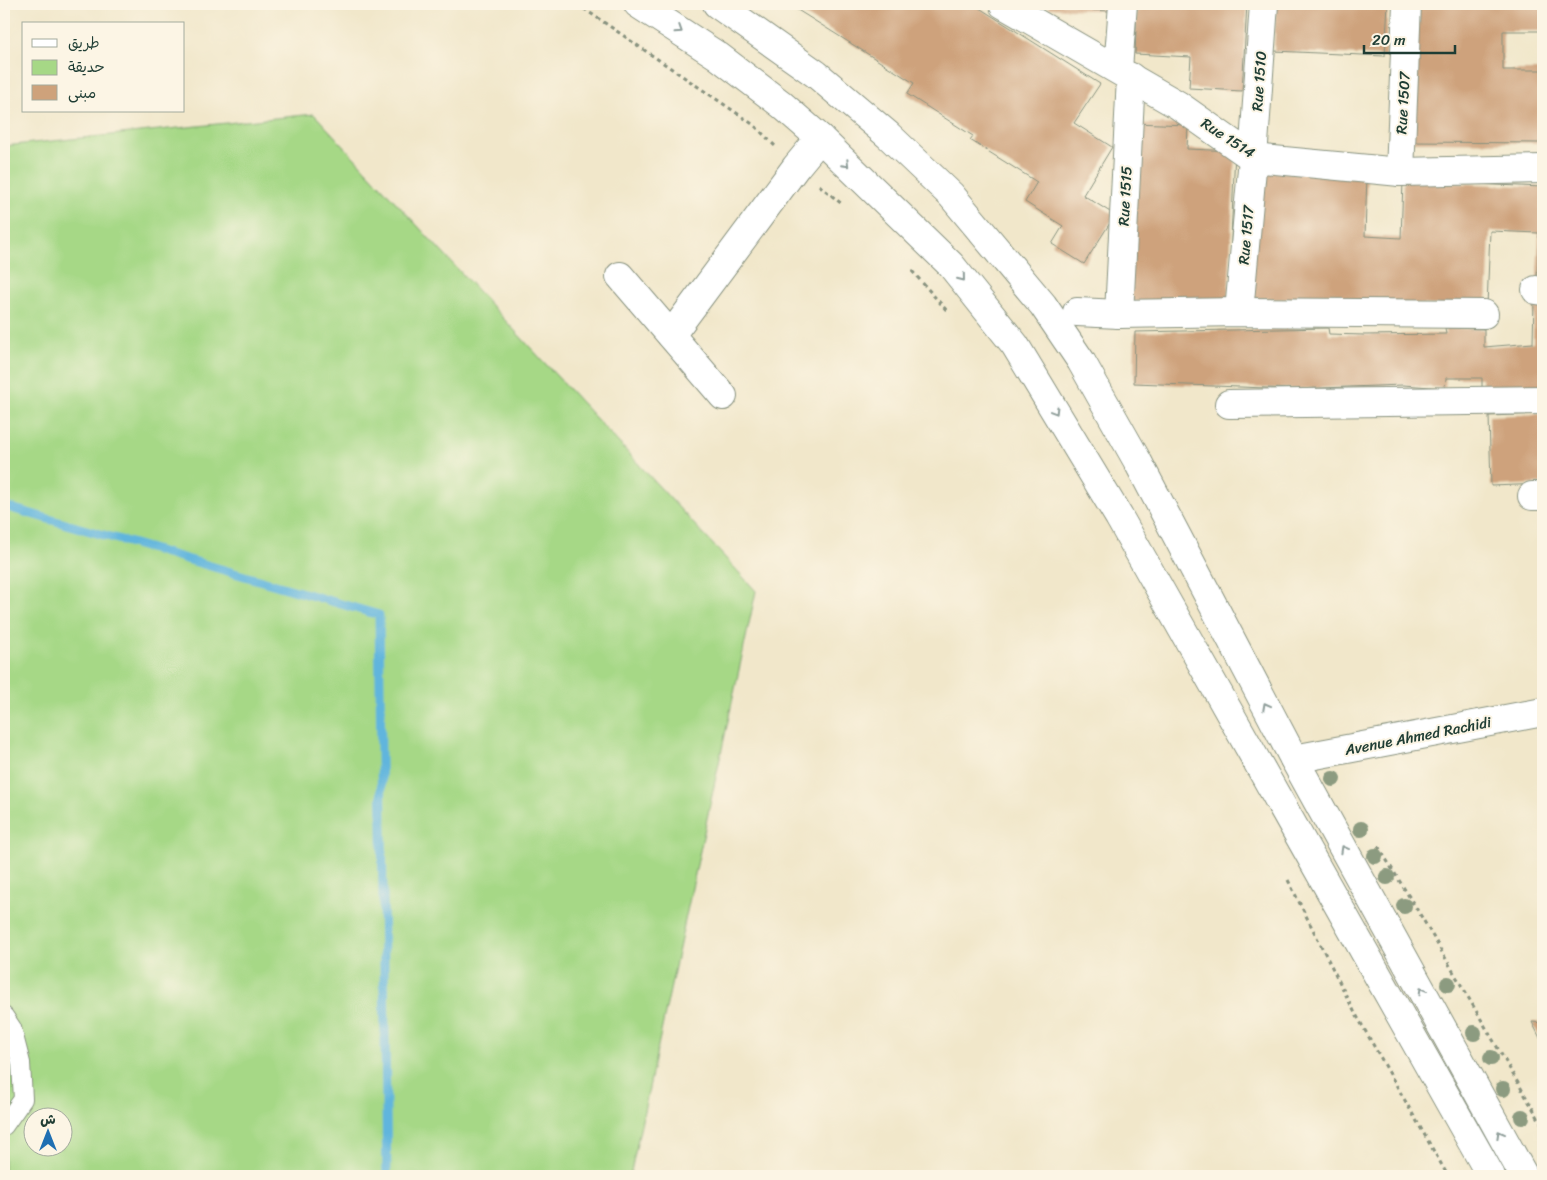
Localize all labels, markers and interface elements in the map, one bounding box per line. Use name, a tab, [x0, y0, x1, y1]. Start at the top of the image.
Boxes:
legend	[22, 22, 185, 112]
scale bar	[1364, 22, 1456, 54]
one-way arrow	[673, 24, 682, 34]
text: 20 m	[1372, 27, 1406, 53]
text: طريق	[68, 30, 100, 56]
street label: Rue 1510	[1244, 50, 1274, 112]
text: حديقة	[68, 54, 105, 80]
street label: Rue 1507	[1388, 70, 1418, 135]
text: مبنى	[68, 80, 96, 106]
street label: Rue 1514	[1196, 111, 1260, 165]
one-way arrow	[841, 158, 850, 167]
street label: Rue 1515	[1110, 165, 1140, 227]
street label: Rue 1517	[1230, 203, 1262, 266]
one-way arrow	[956, 272, 964, 281]
one-way arrow	[1049, 405, 1059, 414]
one-way arrow	[1262, 703, 1272, 712]
street label: Avenue Ahmed Rachidi	[1342, 709, 1494, 763]
one-way arrow	[1340, 845, 1350, 854]
one-way arrow	[1418, 988, 1428, 997]
text: ش	[40, 1107, 56, 1132]
north arrow	[22, 1108, 72, 1158]
one-way arrow	[1497, 1130, 1507, 1139]

